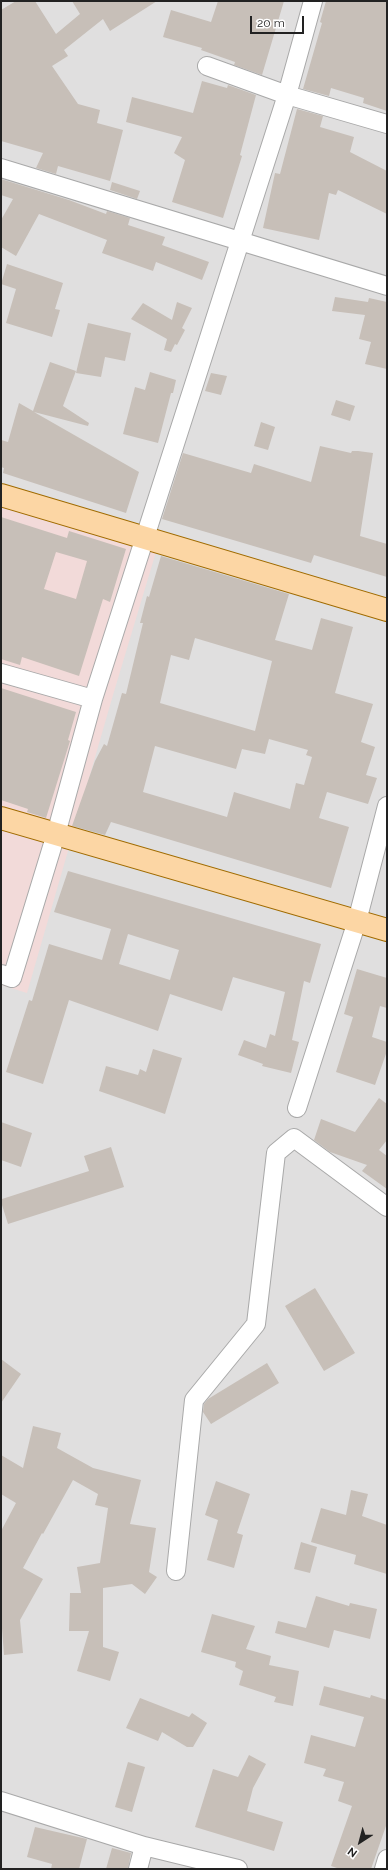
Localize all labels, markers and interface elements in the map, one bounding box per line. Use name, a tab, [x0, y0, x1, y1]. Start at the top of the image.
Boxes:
scale bar	[252, 8, 306, 34]
text: 20 m	[257, 16, 285, 30]
north arrow	[340, 1822, 380, 1862]
text: N	[345, 1844, 360, 1860]

